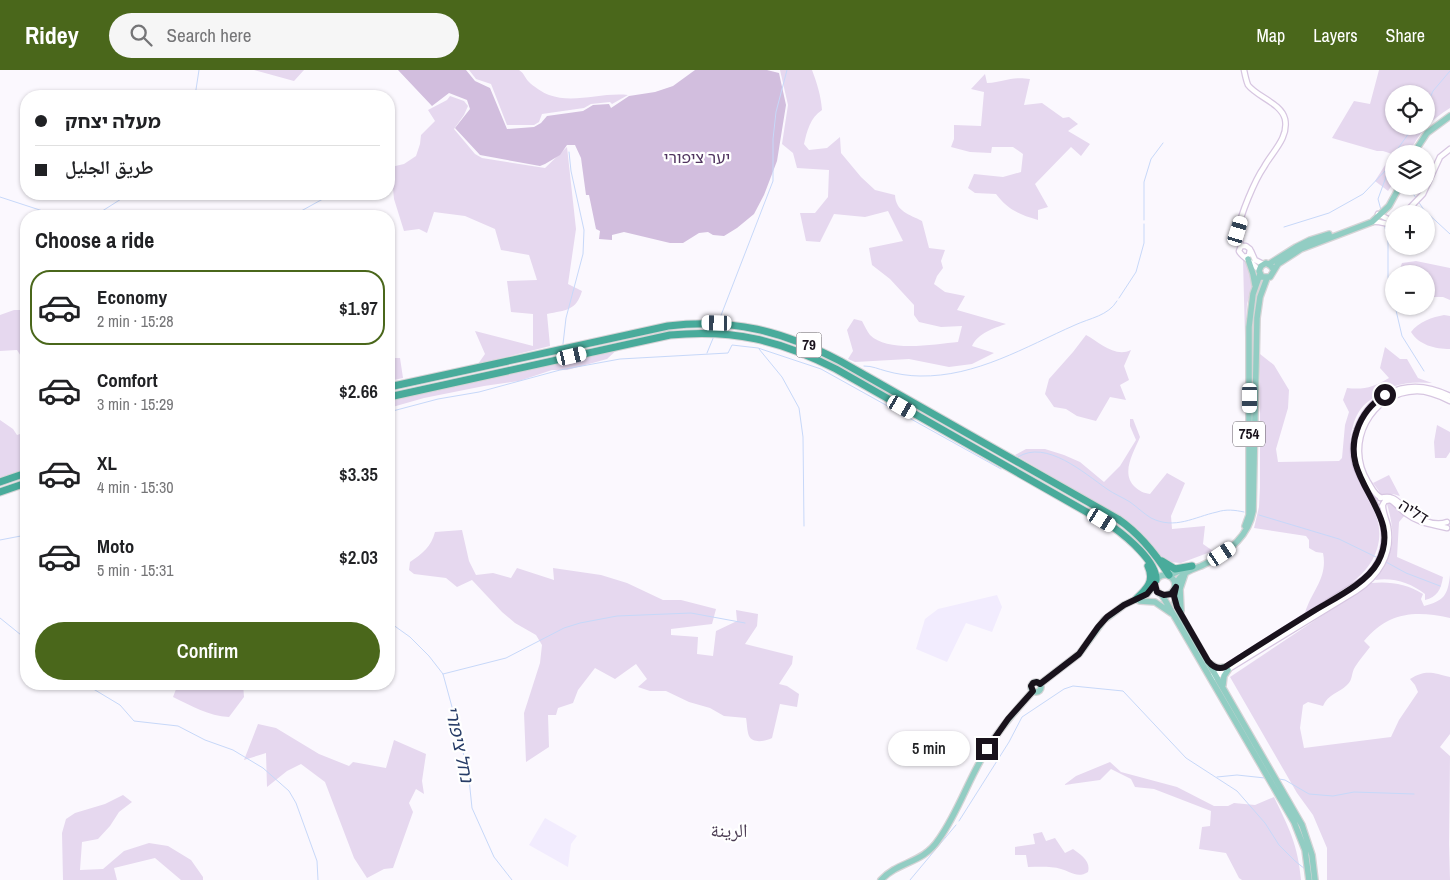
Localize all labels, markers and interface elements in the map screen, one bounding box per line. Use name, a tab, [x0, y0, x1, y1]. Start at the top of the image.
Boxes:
search box	[109, 13, 459, 58]
text: Ridey	[25, 19, 79, 51]
icon: search	[127, 21, 155, 49]
text: Search here	[167, 22, 251, 48]
text: Map	[1257, 23, 1285, 48]
text: Layers	[1313, 23, 1358, 48]
text: Share	[1386, 23, 1425, 48]
map controls	[1385, 85, 1435, 315]
button: locate	[1385, 85, 1435, 135]
text: מעלה יצחק	[65, 108, 161, 134]
button: layers	[1385, 145, 1435, 195]
park label: יער ציפורי	[664, 146, 730, 168]
text: طريق الجليل	[65, 154, 154, 180]
button: +	[1385, 205, 1435, 255]
car	[1226, 214, 1249, 248]
text: Choose a ride	[35, 225, 154, 255]
button: −	[1385, 265, 1435, 315]
text: Economy	[97, 284, 167, 310]
icon: car	[37, 285, 82, 330]
text: $1.97	[339, 295, 378, 321]
text: 2 min · 15:28	[97, 310, 174, 332]
car	[701, 315, 732, 331]
road number: 79	[796, 332, 822, 358]
car	[555, 345, 588, 367]
text: Comfort	[97, 367, 158, 393]
icon: car	[37, 368, 82, 413]
text: $2.66	[339, 378, 378, 404]
car	[1242, 383, 1257, 413]
route start	[1374, 384, 1396, 406]
text: 3 min · 15:29	[97, 393, 174, 415]
car	[885, 393, 918, 421]
road number: 754	[1233, 422, 1265, 446]
text: XL	[97, 450, 117, 476]
icon: car	[37, 451, 82, 496]
text: $3.35	[339, 461, 378, 487]
text: 4 min · 15:30	[97, 476, 174, 498]
street label: דליה	[1395, 493, 1433, 529]
car	[1085, 506, 1118, 534]
text: Moto	[97, 533, 134, 559]
icon: car	[37, 534, 82, 579]
car	[1205, 539, 1238, 569]
text: $2.03	[339, 544, 378, 570]
text: 5 min · 15:31	[97, 559, 174, 581]
button: Confirm	[35, 622, 380, 680]
water label: נחל ציפורי	[439, 703, 480, 786]
callout: 5 min	[887, 732, 970, 766]
text: 5 min	[912, 737, 946, 759]
route end	[976, 738, 998, 760]
district label: الرينة	[711, 817, 747, 843]

